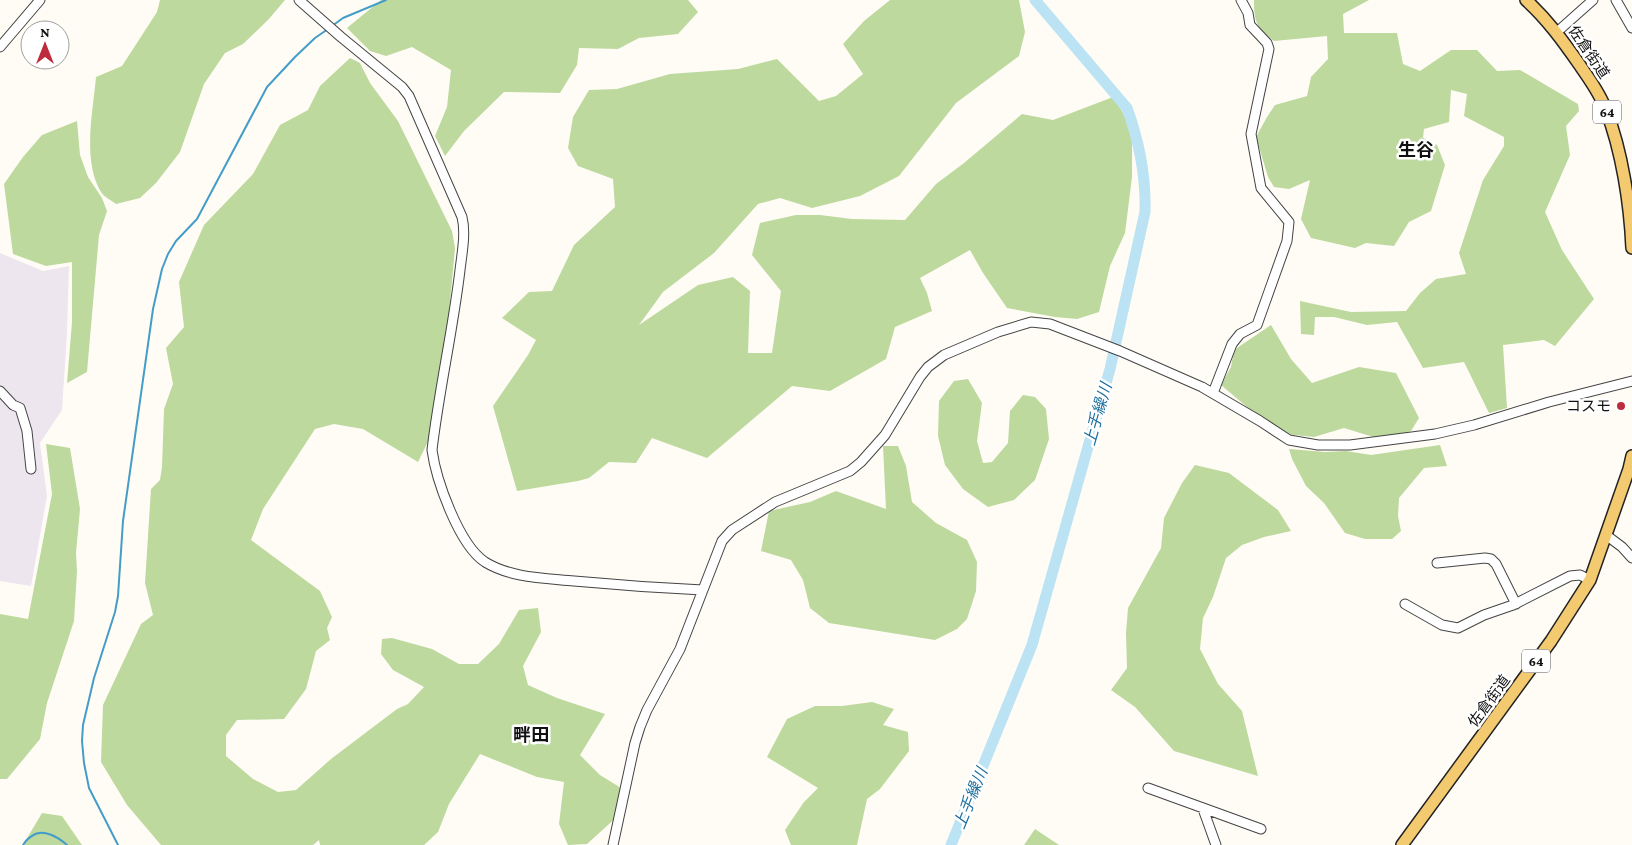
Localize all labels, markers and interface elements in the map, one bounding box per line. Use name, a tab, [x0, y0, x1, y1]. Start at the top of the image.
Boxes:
north arrow	[20, 20, 70, 70]
street label: 佐倉街道	[1566, 23, 1612, 81]
text: N	[40, 24, 50, 40]
road number: 64	[1593, 100, 1621, 124]
district label: 生谷	[1398, 140, 1434, 160]
water label: 上手繰川	[1080, 379, 1115, 447]
place label: コスモ	[1566, 398, 1611, 414]
marker: コスモ	[1615, 400, 1627, 412]
road number: 64	[1522, 649, 1550, 672]
street label: 佐倉街道	[1465, 672, 1513, 730]
district label: 畔田	[513, 725, 549, 745]
water label: 上手繰川	[951, 763, 991, 831]

